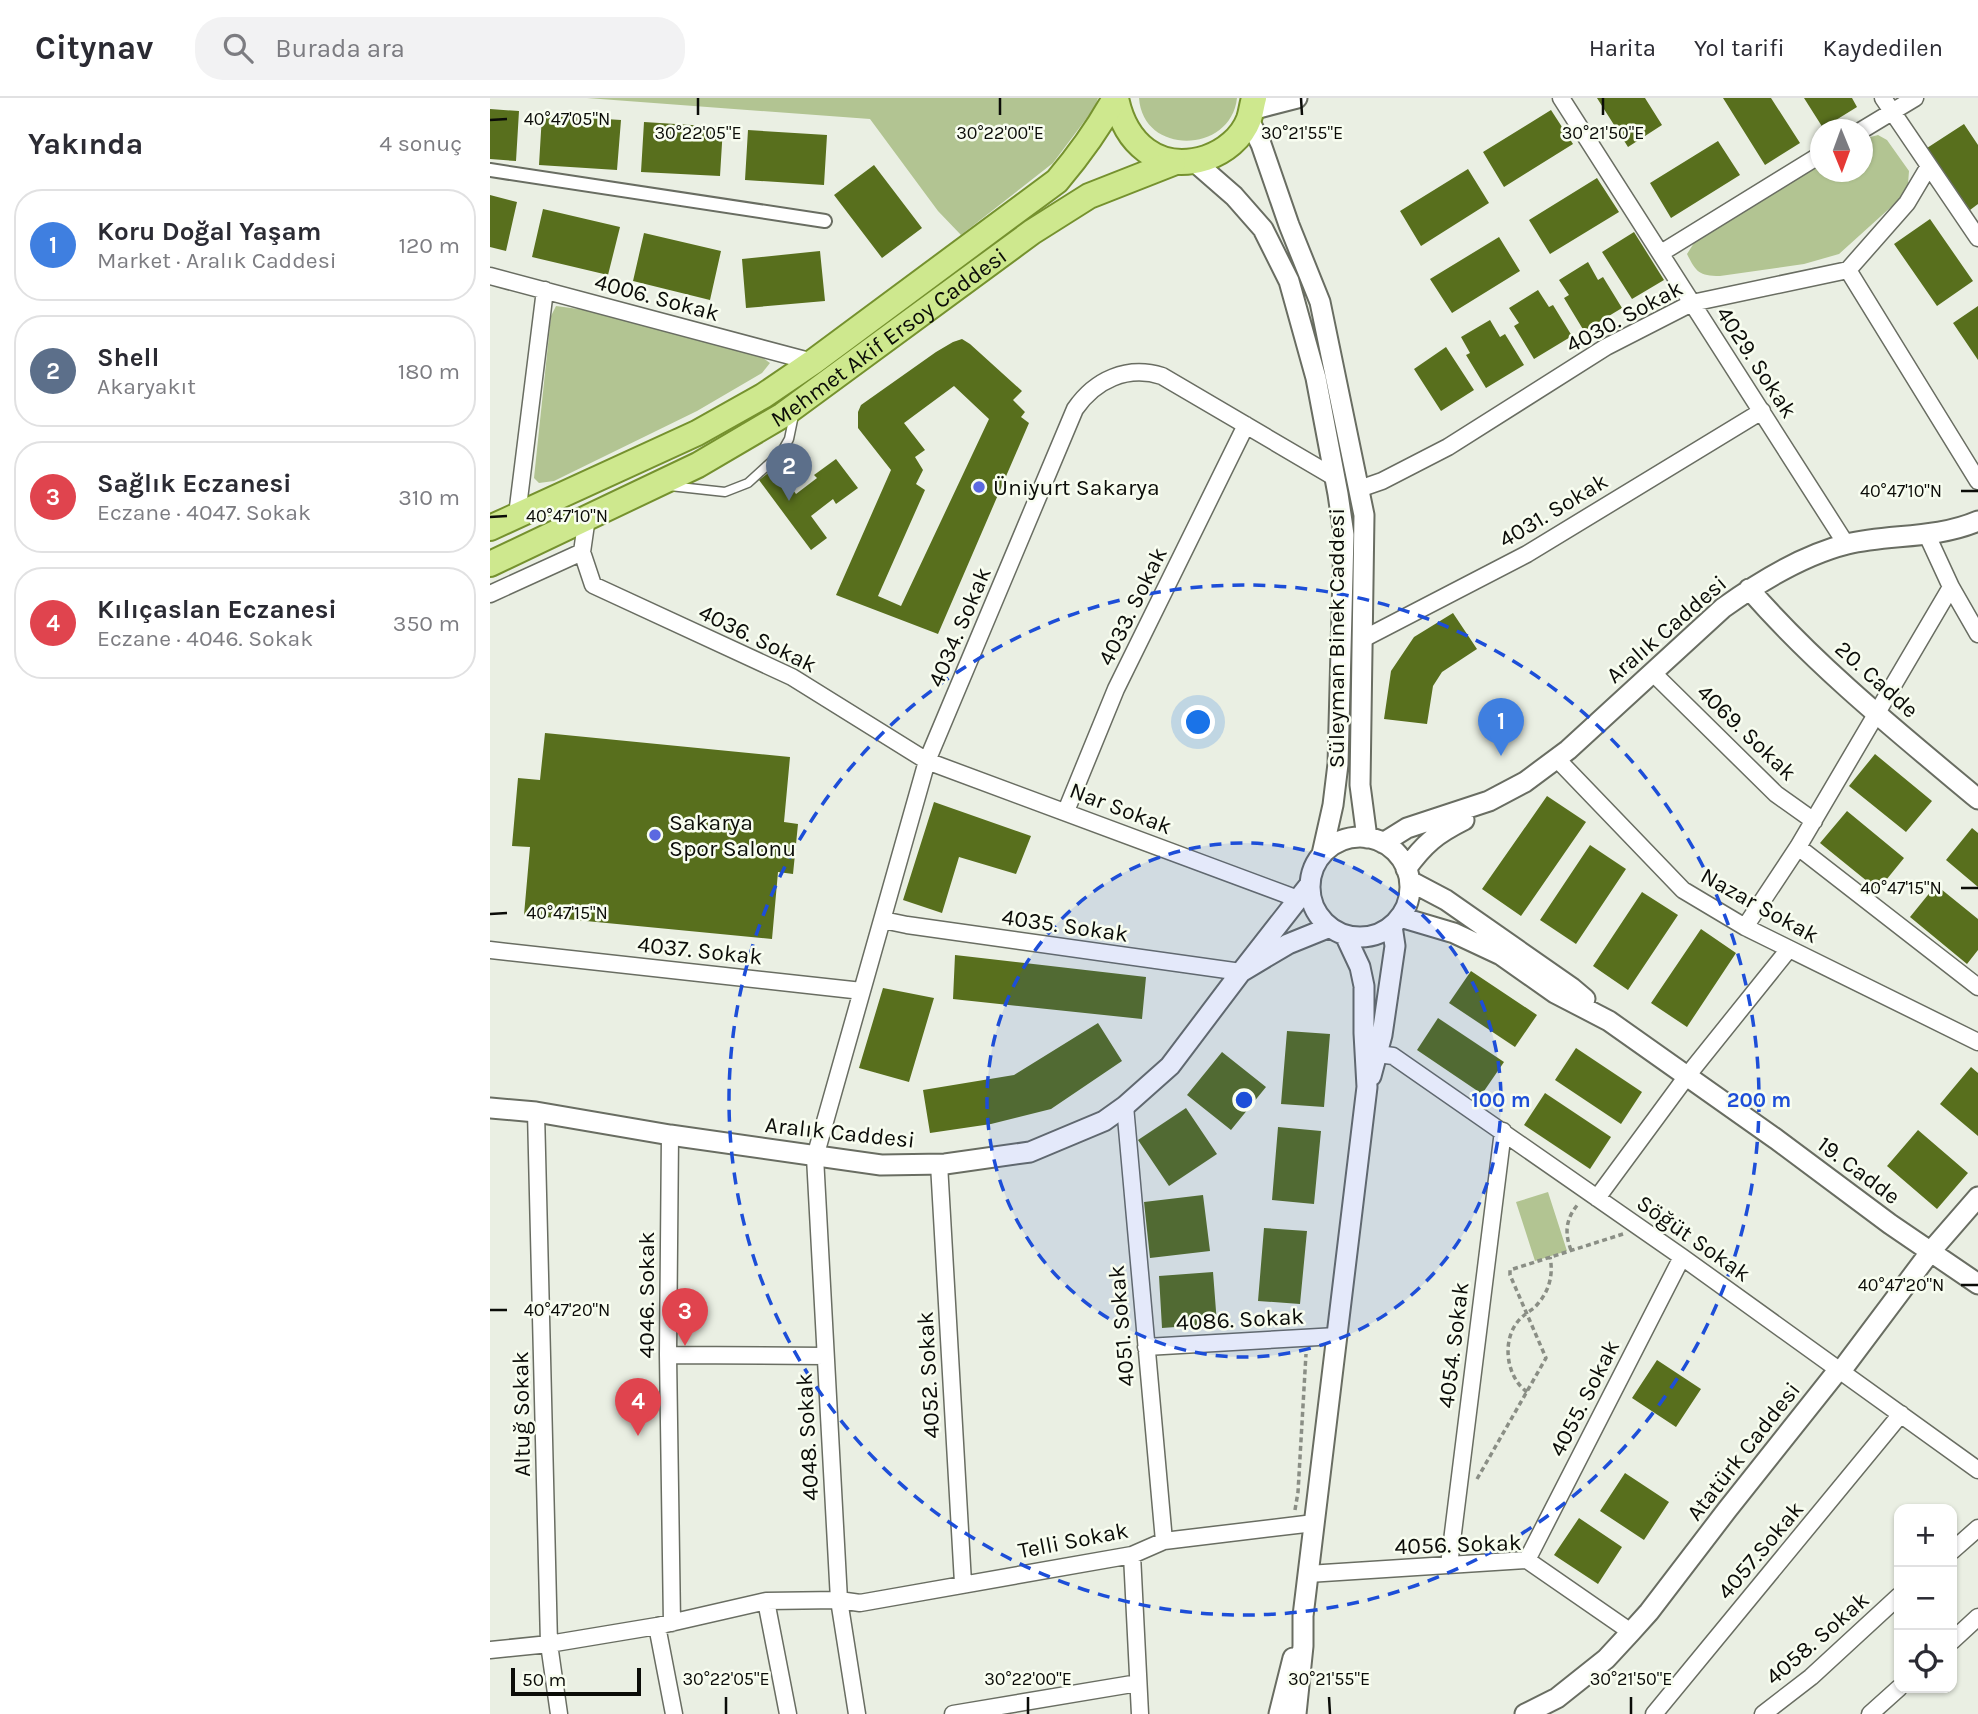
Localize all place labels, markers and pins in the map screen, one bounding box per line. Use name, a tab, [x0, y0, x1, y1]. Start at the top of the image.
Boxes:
pin: 2	[766, 443, 812, 501]
place label: Üniyurt Sakarya	[993, 474, 1160, 501]
marker: Üniyurt Sakarya	[971, 479, 987, 495]
pin: 1	[1478, 698, 1524, 756]
place label: Sakarya Spor Salonu	[669, 809, 796, 862]
marker: Sakarya Spor Salonu	[647, 827, 663, 843]
centre of rings	[1232, 1088, 1256, 1112]
pin: 3	[662, 1288, 708, 1346]
pin: 4	[615, 1378, 661, 1436]

